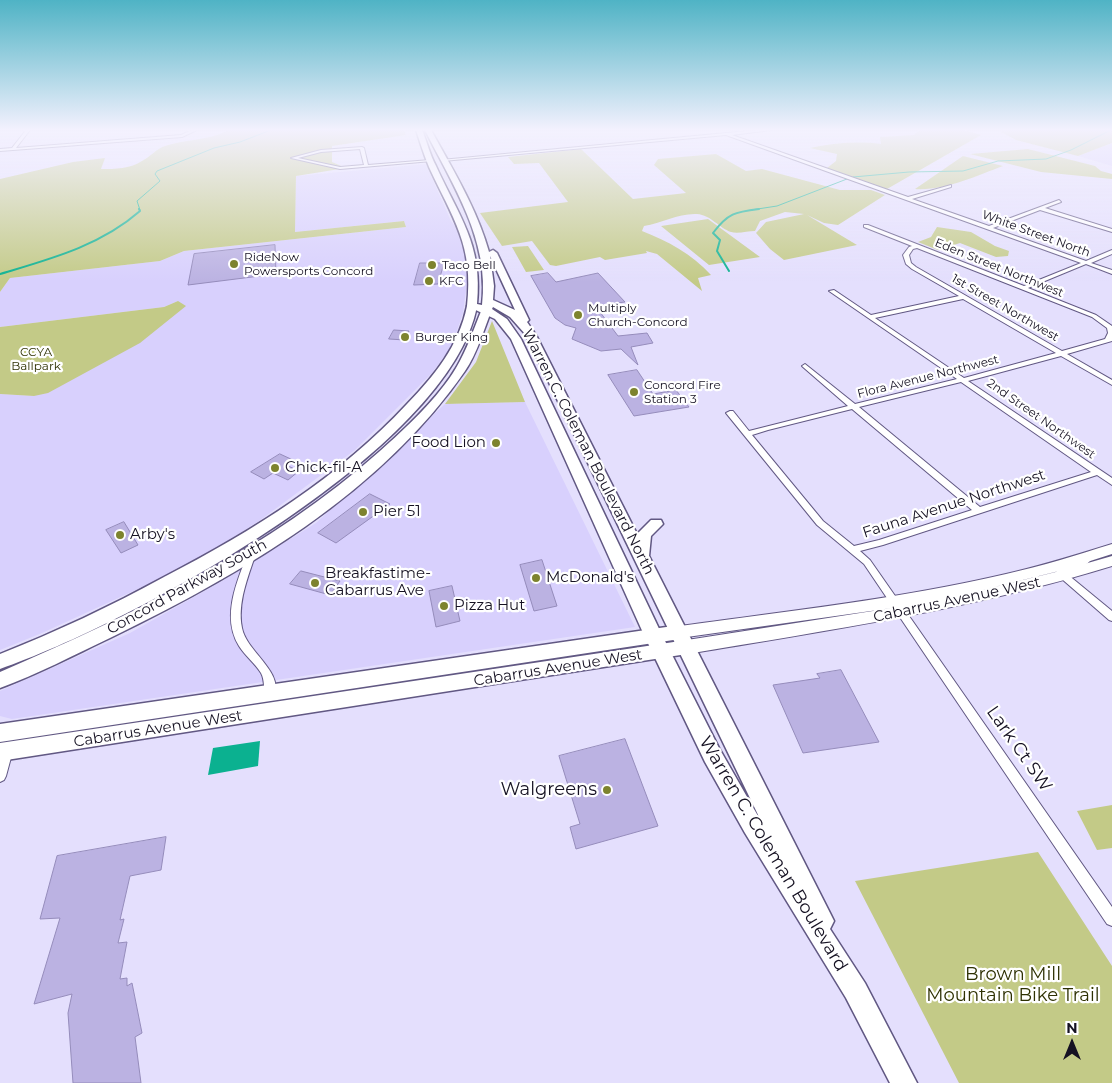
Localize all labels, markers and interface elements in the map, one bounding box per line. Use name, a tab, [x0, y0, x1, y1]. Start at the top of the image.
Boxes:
street label: White Street North	[980, 208, 1092, 260]
street label: Eden Street Northwest	[933, 236, 1065, 300]
place label: RideNow Powersports Concord	[244, 250, 373, 278]
marker: RideNow Powersports Concord	[228, 258, 240, 270]
place label: Taco Bell	[442, 258, 496, 272]
marker: Taco Bell	[426, 259, 438, 271]
street label: 1st Street Northwest	[949, 271, 1061, 345]
place label: KFC	[439, 274, 464, 288]
marker: KFC	[423, 275, 435, 287]
place label: Multiply Church-Concord	[588, 301, 688, 329]
marker: Multiply Church-Concord	[572, 309, 584, 321]
street label: Warren C. Coleman Boulevard North	[518, 326, 658, 578]
place label: Burger King	[415, 330, 488, 344]
marker: Burger King	[399, 331, 411, 343]
park label: CCYA Ballpark	[11, 345, 61, 373]
street label: Flora Avenue Northwest	[856, 352, 1000, 402]
street label: 2nd Street Northwest	[984, 376, 1098, 462]
place label: Concord Fire Station 3	[644, 378, 721, 406]
marker: Concord Fire Station 3	[628, 386, 640, 398]
place label: Food Lion	[411, 434, 486, 452]
marker: Food Lion	[490, 437, 502, 449]
place label: Chick-fil-A	[285, 459, 362, 477]
marker: Chick-fil-A	[269, 462, 281, 474]
street label: Fauna Avenue Northwest	[860, 466, 1048, 542]
place label: Pier 51	[373, 503, 421, 521]
marker: Pier 51	[357, 506, 369, 518]
place label: Arby's	[130, 526, 175, 544]
marker: Arby's	[114, 529, 126, 541]
street label: Concord Parkway South	[104, 536, 270, 638]
place label: Breakfastime- Cabarrus Ave	[325, 565, 431, 600]
place label: McDonald's	[546, 569, 634, 587]
marker: McDonald's	[530, 572, 542, 584]
street label: Cabarrus Avenue West	[872, 573, 1042, 627]
marker: Breakfastime- Cabarrus Ave	[309, 577, 321, 589]
place label: Pizza Hut	[454, 597, 525, 615]
marker: Pizza Hut	[438, 600, 450, 612]
street label: Cabarrus Avenue West	[472, 646, 644, 690]
street label: Lark Ct SW	[982, 702, 1056, 796]
street label: Cabarrus Avenue West	[72, 707, 244, 751]
street label: Warren C. Coleman Boulevard	[694, 732, 852, 976]
place label: Walgreens	[501, 779, 597, 801]
marker: Walgreens	[601, 784, 613, 796]
park label: Brown Mill Mountain Bike Trail	[926, 964, 1100, 1006]
north arrow	[1047, 1018, 1097, 1068]
text: N	[1066, 1019, 1078, 1037]

